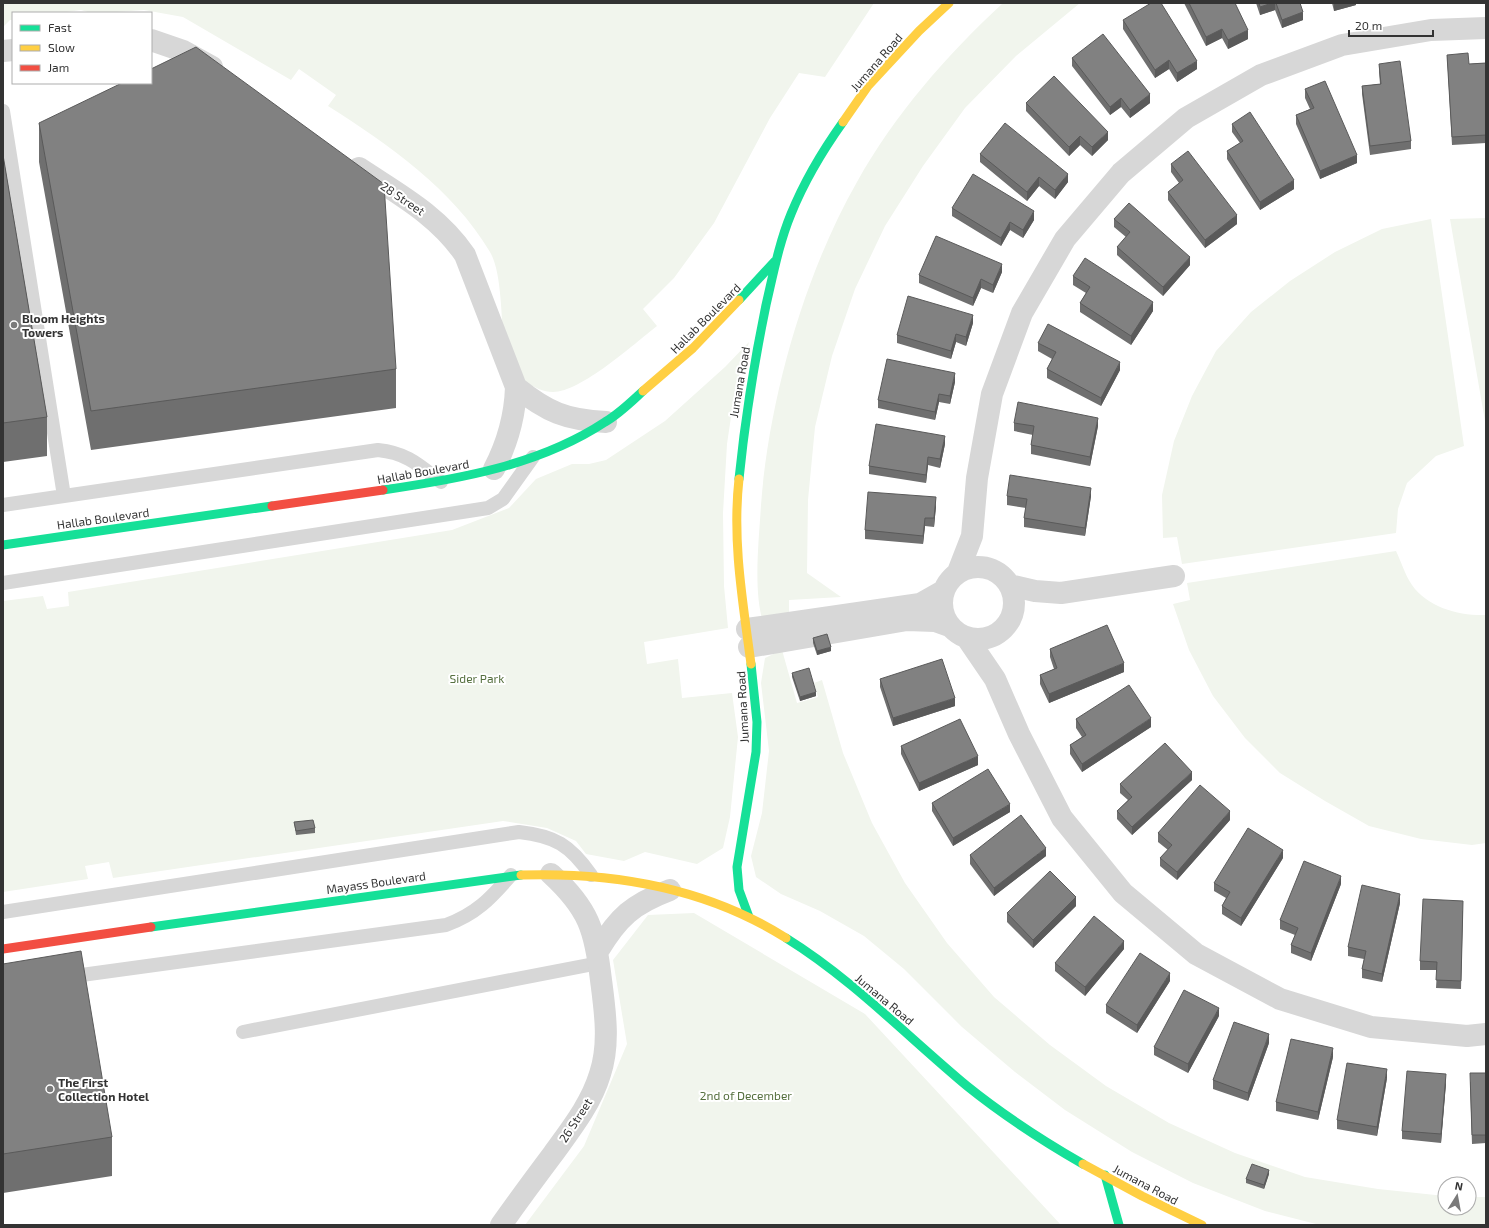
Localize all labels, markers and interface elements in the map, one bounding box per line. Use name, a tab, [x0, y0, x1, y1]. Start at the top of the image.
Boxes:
legend	[12, 12, 152, 84]
scale bar	[1349, 12, 1433, 38]
text: 20 m	[1355, 18, 1382, 32]
text: Fast	[48, 20, 72, 34]
street label: Jumana Road	[847, 30, 905, 94]
text: Slow	[48, 40, 75, 54]
text: Jam	[48, 60, 69, 74]
street label: 28 Street	[378, 178, 428, 218]
street label: Hallab Boulevard	[667, 280, 743, 356]
place label: Bloom Heights Towers	[22, 311, 105, 339]
marker: Bloom Heights Towers	[9, 320, 19, 330]
street label: Jumana Road	[726, 345, 752, 419]
street label: Hallab Boulevard	[376, 456, 470, 486]
street label: Hallab Boulevard	[56, 505, 150, 531]
park label: Sider Park	[450, 671, 504, 685]
street label: Jumana Road	[733, 671, 751, 743]
street label: Mayass Boulevard	[325, 868, 427, 896]
street label: Jumana Road	[853, 971, 917, 1027]
place label: The First Collection Hotel	[58, 1075, 149, 1103]
marker: The First Collection Hotel	[45, 1084, 55, 1094]
park label: 2nd of December	[700, 1088, 792, 1102]
street label: 26 Street	[556, 1095, 595, 1145]
street label: Jumana Road	[1111, 1161, 1181, 1207]
north arrow	[1437, 1176, 1477, 1216]
text: N	[1454, 1179, 1464, 1193]

